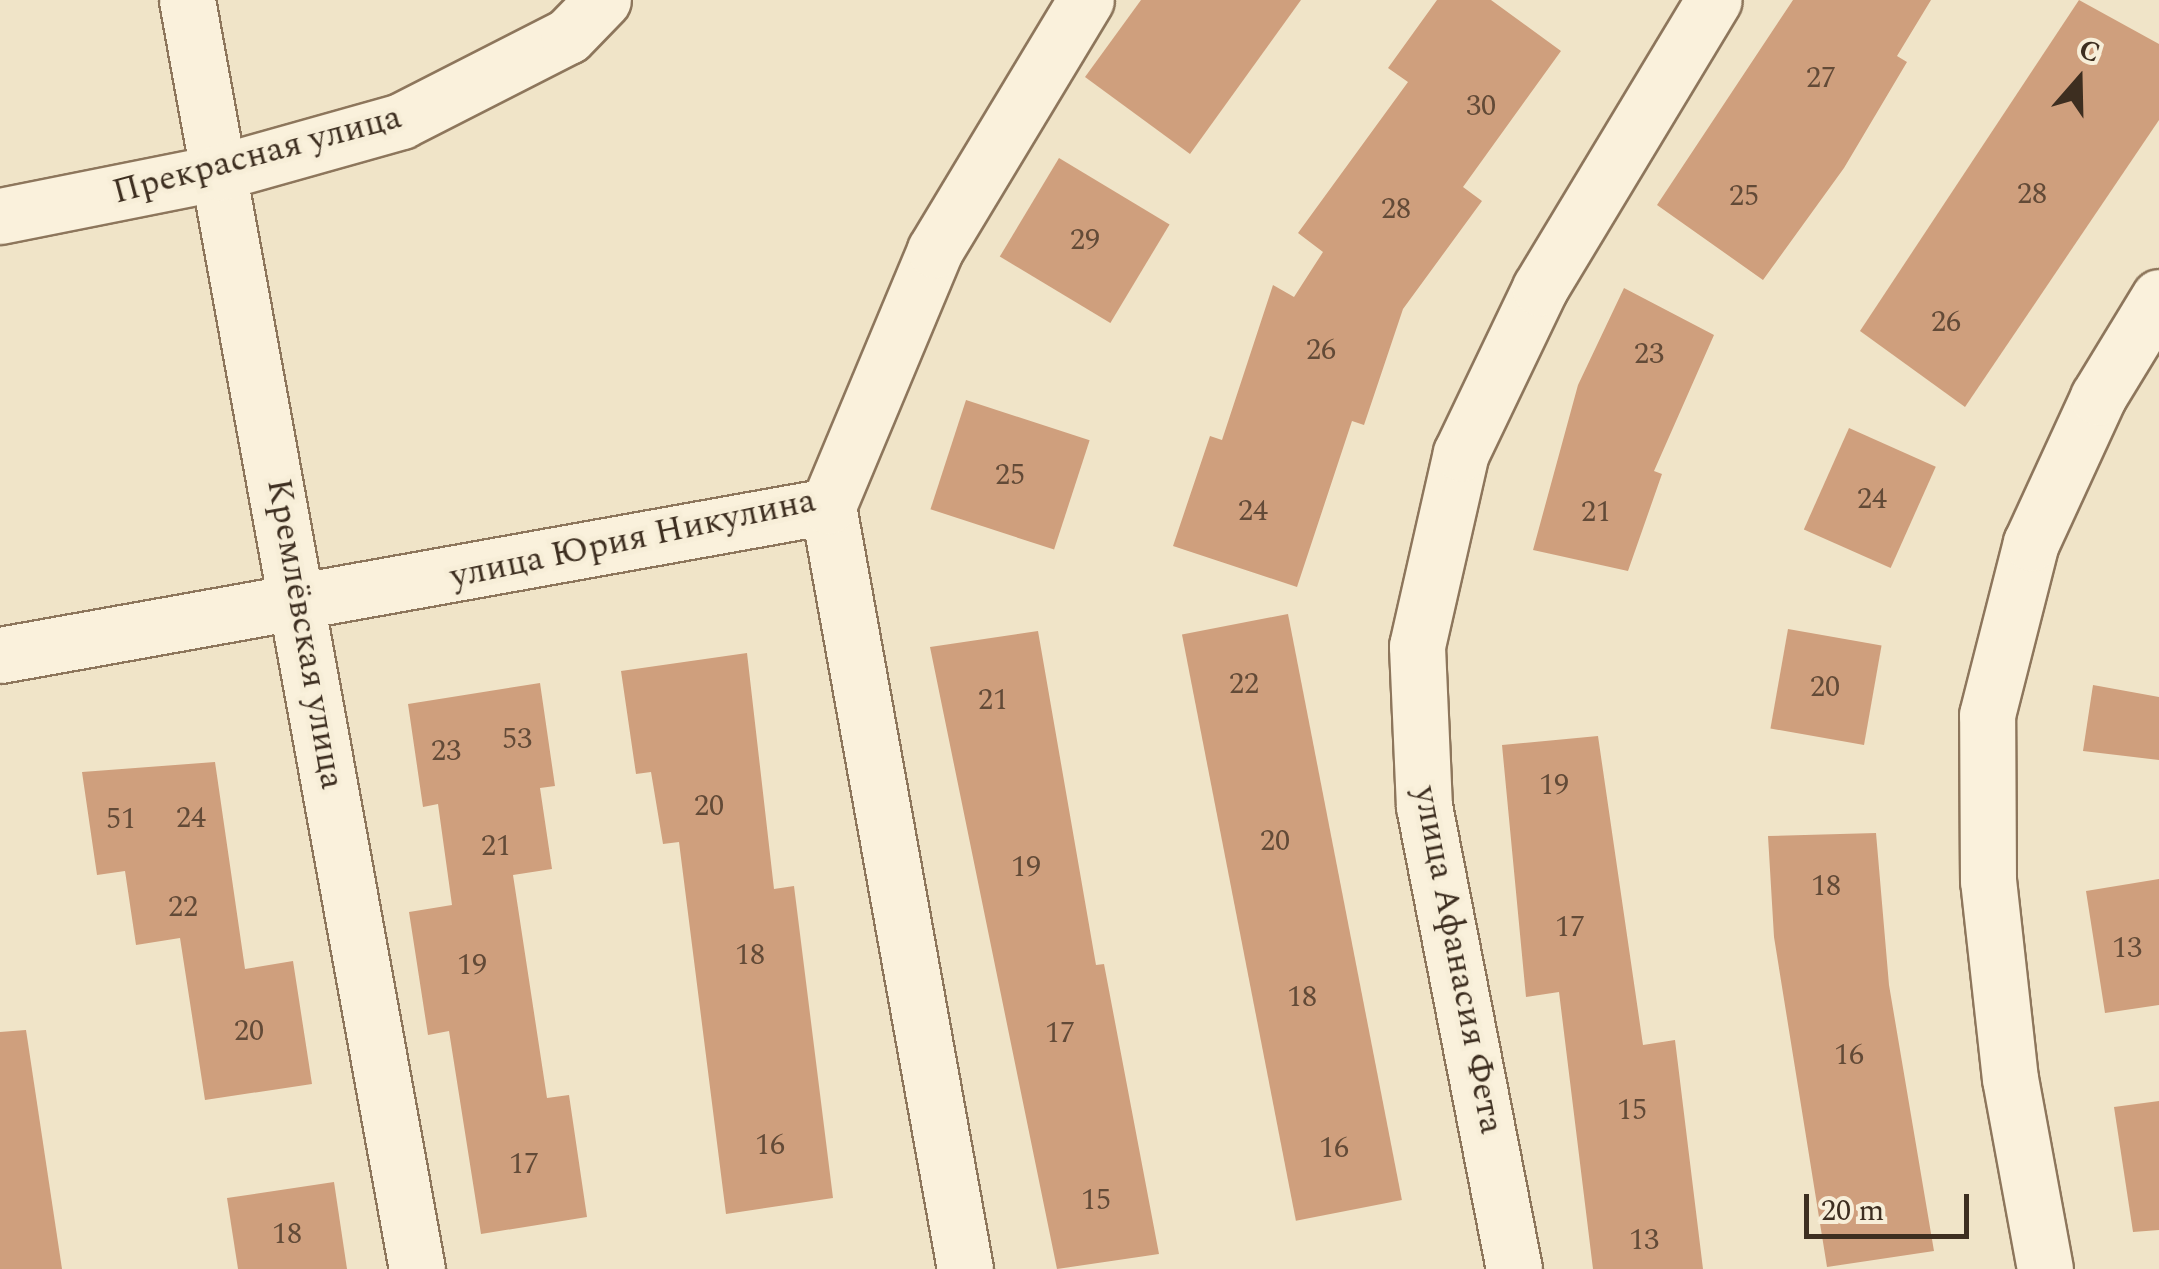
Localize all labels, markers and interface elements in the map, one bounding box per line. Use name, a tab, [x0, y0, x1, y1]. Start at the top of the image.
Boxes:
text: С	[2073, 28, 2106, 75]
north arrow	[2029, 30, 2129, 130]
house number: 27	[1806, 60, 1836, 96]
house number: 30	[1466, 88, 1496, 124]
street label: Прекрасная улица	[108, 96, 406, 214]
house number: 28	[2017, 176, 2047, 212]
house number: 25	[1729, 178, 1759, 214]
house number: 28	[1381, 191, 1411, 227]
house number: 29	[1070, 222, 1100, 258]
house number: 26	[1931, 304, 1961, 340]
house number: 26	[1306, 332, 1336, 368]
house number: 23	[1634, 336, 1664, 372]
house number: 25	[995, 457, 1025, 493]
street label: Кремлёвская улица	[257, 475, 353, 793]
street label: улица Юрия Никулина	[447, 480, 819, 598]
house number: 24	[1857, 481, 1887, 517]
house number: 24	[1238, 493, 1268, 529]
house number: 21	[1581, 494, 1611, 530]
house number: 22	[1229, 666, 1259, 702]
house number: 20	[1810, 669, 1840, 705]
house number: 21	[978, 682, 1008, 718]
house number: 53	[502, 721, 532, 757]
house number: 23	[431, 733, 461, 769]
house number: 19	[1539, 767, 1569, 803]
street label: улица Афанасия Фета	[1404, 783, 1512, 1137]
house number: 20	[694, 788, 724, 824]
house number: 24	[176, 800, 206, 836]
house number: 51	[106, 801, 136, 837]
house number: 20	[1260, 823, 1290, 859]
house number: 21	[481, 828, 511, 864]
house number: 19	[1011, 849, 1041, 885]
house number: 18	[1811, 868, 1841, 904]
house number: 22	[168, 889, 198, 925]
house number: 17	[1555, 909, 1585, 945]
house number: 13	[2112, 930, 2142, 966]
house number: 18	[735, 937, 765, 973]
house number: 19	[457, 947, 487, 983]
house number: 18	[1287, 979, 1317, 1015]
house number: 20	[234, 1013, 264, 1049]
house number: 17	[1045, 1015, 1075, 1051]
house number: 16	[1834, 1037, 1864, 1073]
house number: 15	[1617, 1092, 1647, 1128]
house number: 16	[755, 1127, 785, 1163]
house number: 16	[1319, 1130, 1349, 1166]
house number: 17	[509, 1146, 539, 1182]
scale bar	[1809, 1174, 1974, 1236]
house number: 15	[1081, 1182, 1111, 1218]
text: 20 m	[1821, 1188, 1884, 1234]
house number: 18	[272, 1216, 302, 1252]
house number: 13	[1629, 1222, 1659, 1258]

